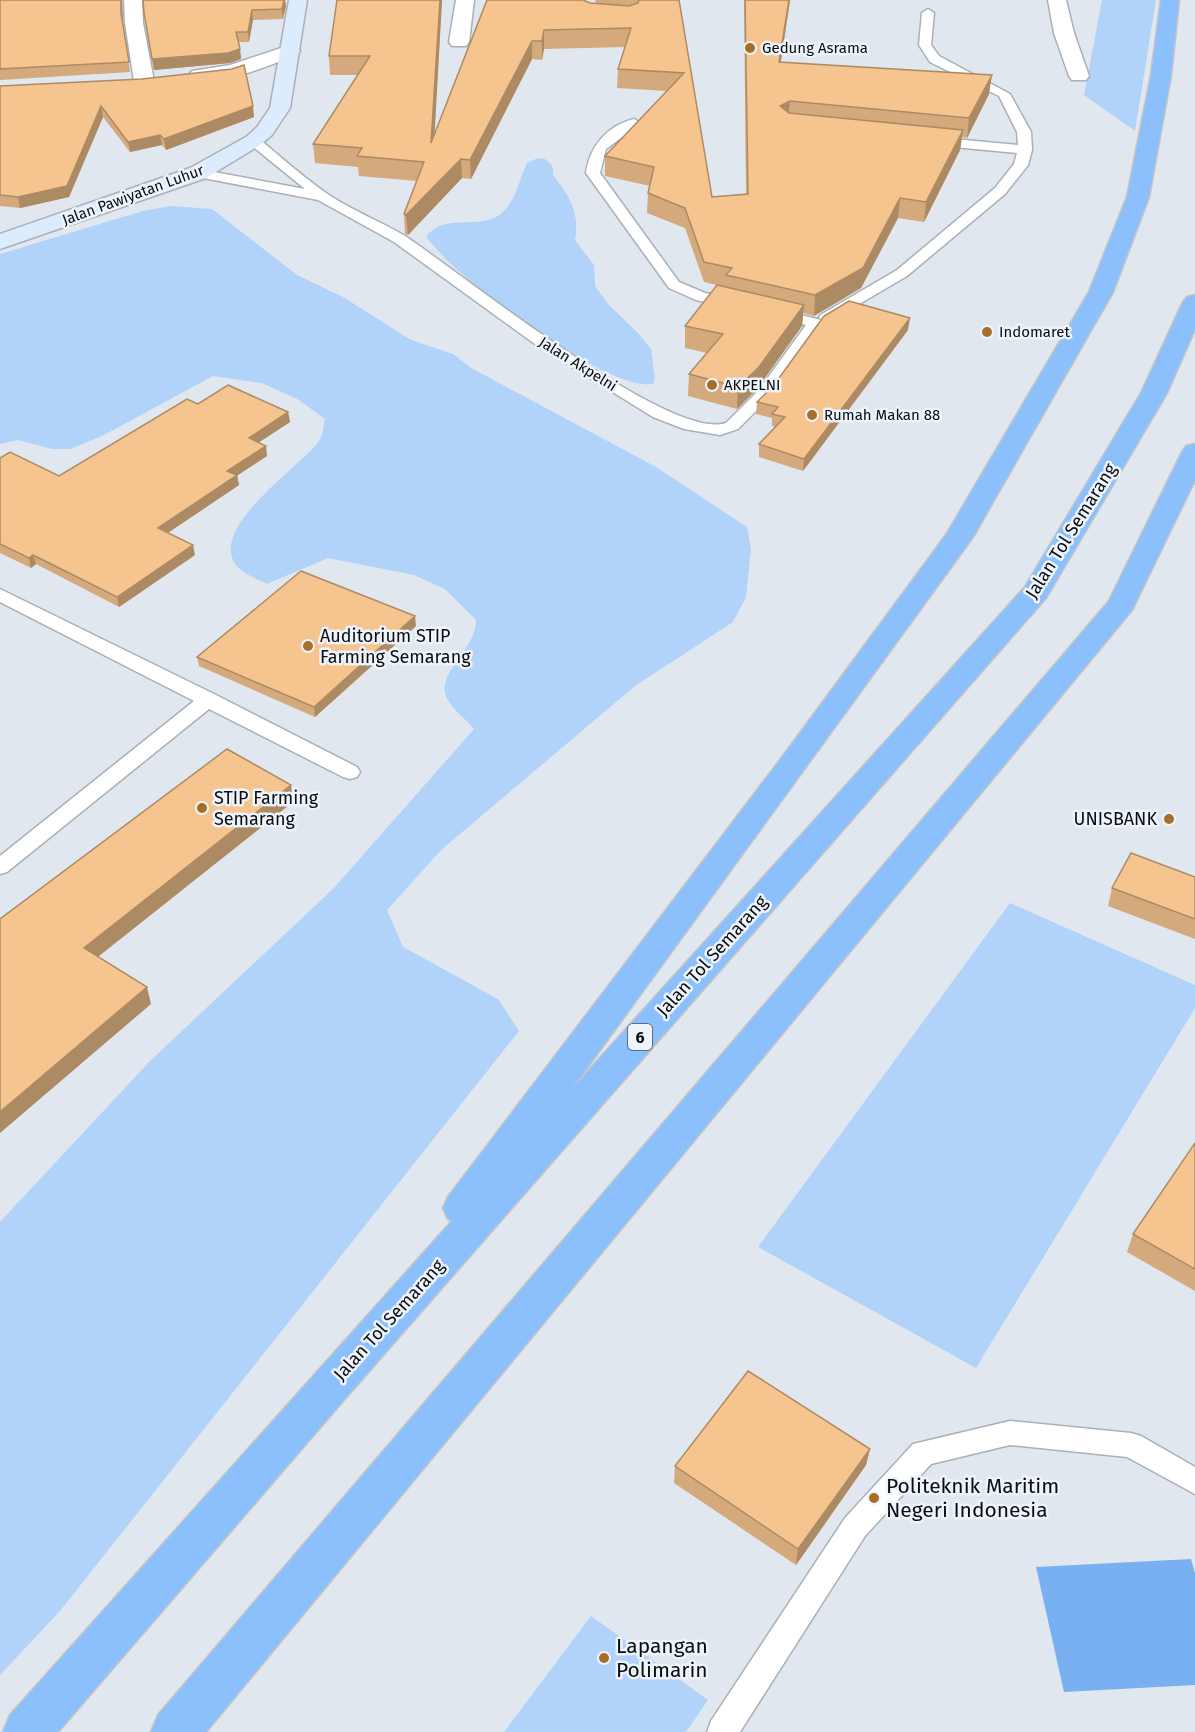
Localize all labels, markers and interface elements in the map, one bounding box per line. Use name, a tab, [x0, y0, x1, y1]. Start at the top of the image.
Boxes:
place label: Gedung Asrama	[762, 39, 868, 57]
marker: Gedung Asrama	[743, 41, 757, 55]
street label: Jalan Pawiyatan Luhur	[60, 161, 207, 229]
place label: Indomaret	[999, 323, 1070, 341]
marker: Indomaret	[980, 325, 994, 339]
street label: Jalan Akpelni	[536, 333, 620, 395]
place label: AKPELNI	[724, 376, 780, 394]
marker: AKPELNI	[705, 378, 719, 392]
place label: Rumah Makan 88	[824, 406, 940, 424]
marker: Rumah Makan 88	[805, 408, 819, 422]
street label: Jalan Tol Semarang	[1021, 459, 1122, 603]
place label: Auditorium STIP Farming Semarang	[320, 625, 471, 668]
marker: Auditorium STIP Farming Semarang	[301, 639, 315, 653]
place label: STIP Farming Semarang	[214, 787, 319, 830]
marker: STIP Farming Semarang	[195, 801, 209, 815]
place label: UNISBANK	[1074, 808, 1157, 830]
marker: UNISBANK	[1162, 812, 1176, 826]
street label: Jalan Tol Semarang	[652, 891, 773, 1021]
road number: 6	[628, 1024, 652, 1050]
street label: Jalan Tol Semarang	[329, 1255, 450, 1385]
place label: Politeknik Maritim Negeri Indonesia	[886, 1473, 1059, 1523]
marker: Politeknik Maritim Negeri Indonesia	[867, 1491, 881, 1505]
place label: Lapangan Polimarin	[616, 1633, 708, 1683]
marker: Lapangan Polimarin	[597, 1651, 611, 1665]

